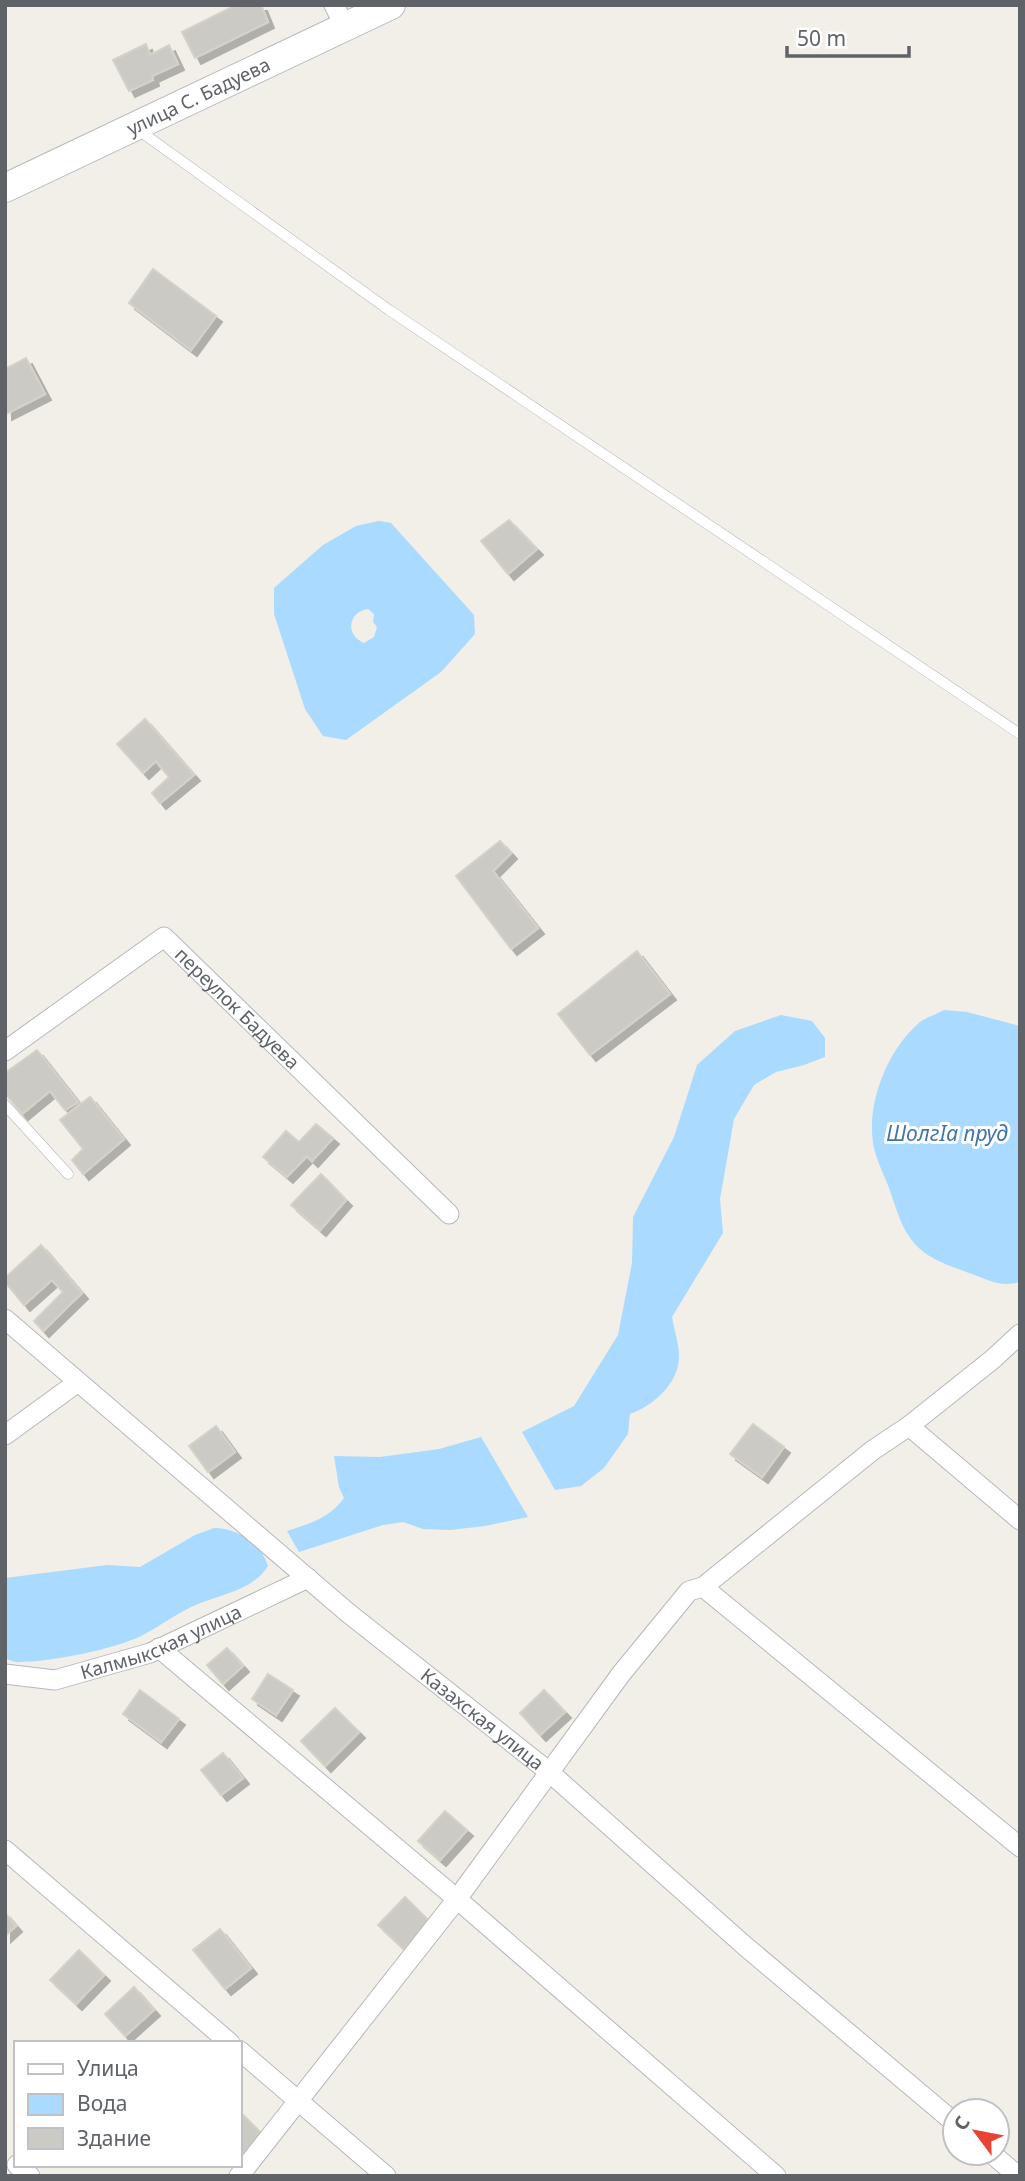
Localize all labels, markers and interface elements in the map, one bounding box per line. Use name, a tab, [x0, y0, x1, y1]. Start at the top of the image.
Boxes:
scale bar	[787, 14, 909, 58]
text: 50 m	[797, 24, 846, 52]
street label: улица С. Бадуева	[122, 51, 274, 141]
street label: переулок Бадуева	[169, 942, 305, 1075]
water label: ШолгIа пруд	[886, 1119, 1008, 1147]
street label: Калмыкская улица	[77, 1598, 246, 1685]
street label: Казахская улица	[415, 1662, 550, 1776]
legend	[14, 2041, 242, 2167]
text: Улица	[77, 2054, 139, 2082]
text: Вода	[77, 2089, 127, 2117]
north arrow	[941, 2097, 1011, 2167]
text: С	[947, 2111, 976, 2135]
text: Здание	[77, 2124, 151, 2152]

